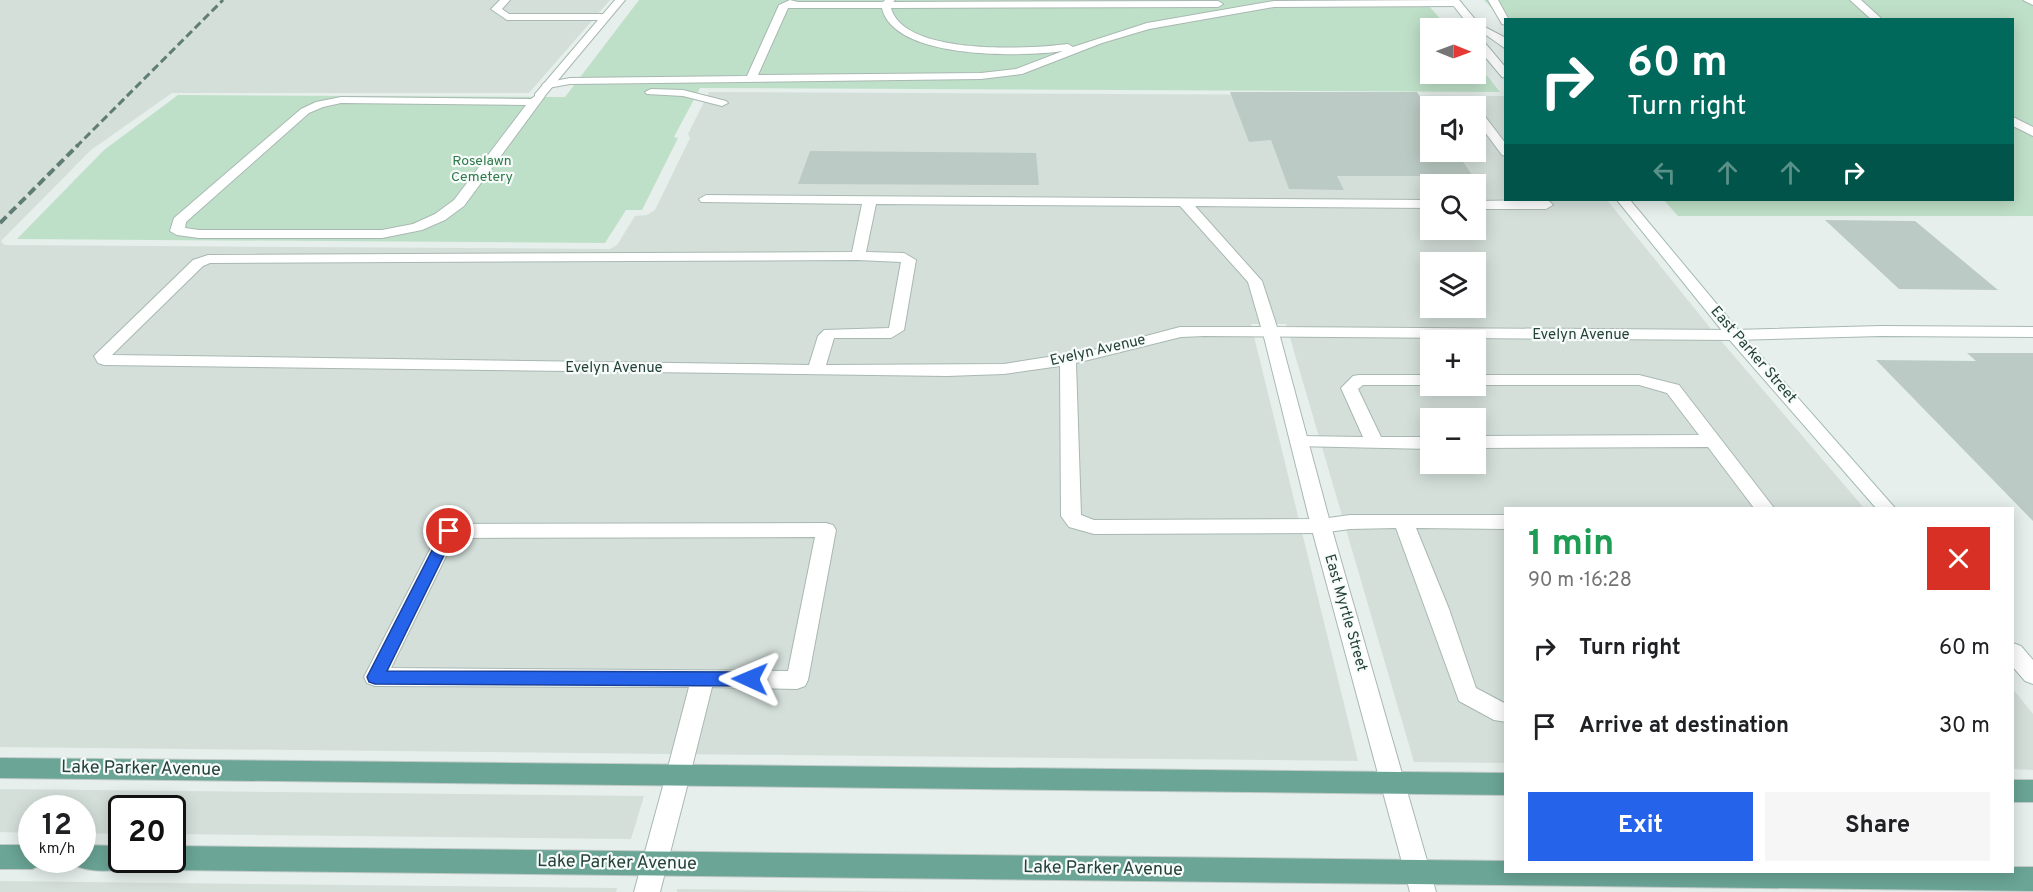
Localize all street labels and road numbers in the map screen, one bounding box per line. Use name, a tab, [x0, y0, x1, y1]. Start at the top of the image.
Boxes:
street label: East Parker Street	[1706, 303, 1800, 407]
street label: Evelyn Avenue	[1532, 326, 1630, 345]
street label: Evelyn Avenue	[1048, 331, 1148, 371]
street label: Evelyn Avenue	[565, 359, 663, 378]
street label: East Myrtle Street	[1319, 552, 1371, 674]
street label: Lake Parker Avenue	[61, 756, 221, 782]
street label: Lake Parker Avenue	[537, 850, 697, 876]
street label: Lake Parker Avenue	[1023, 856, 1183, 882]

